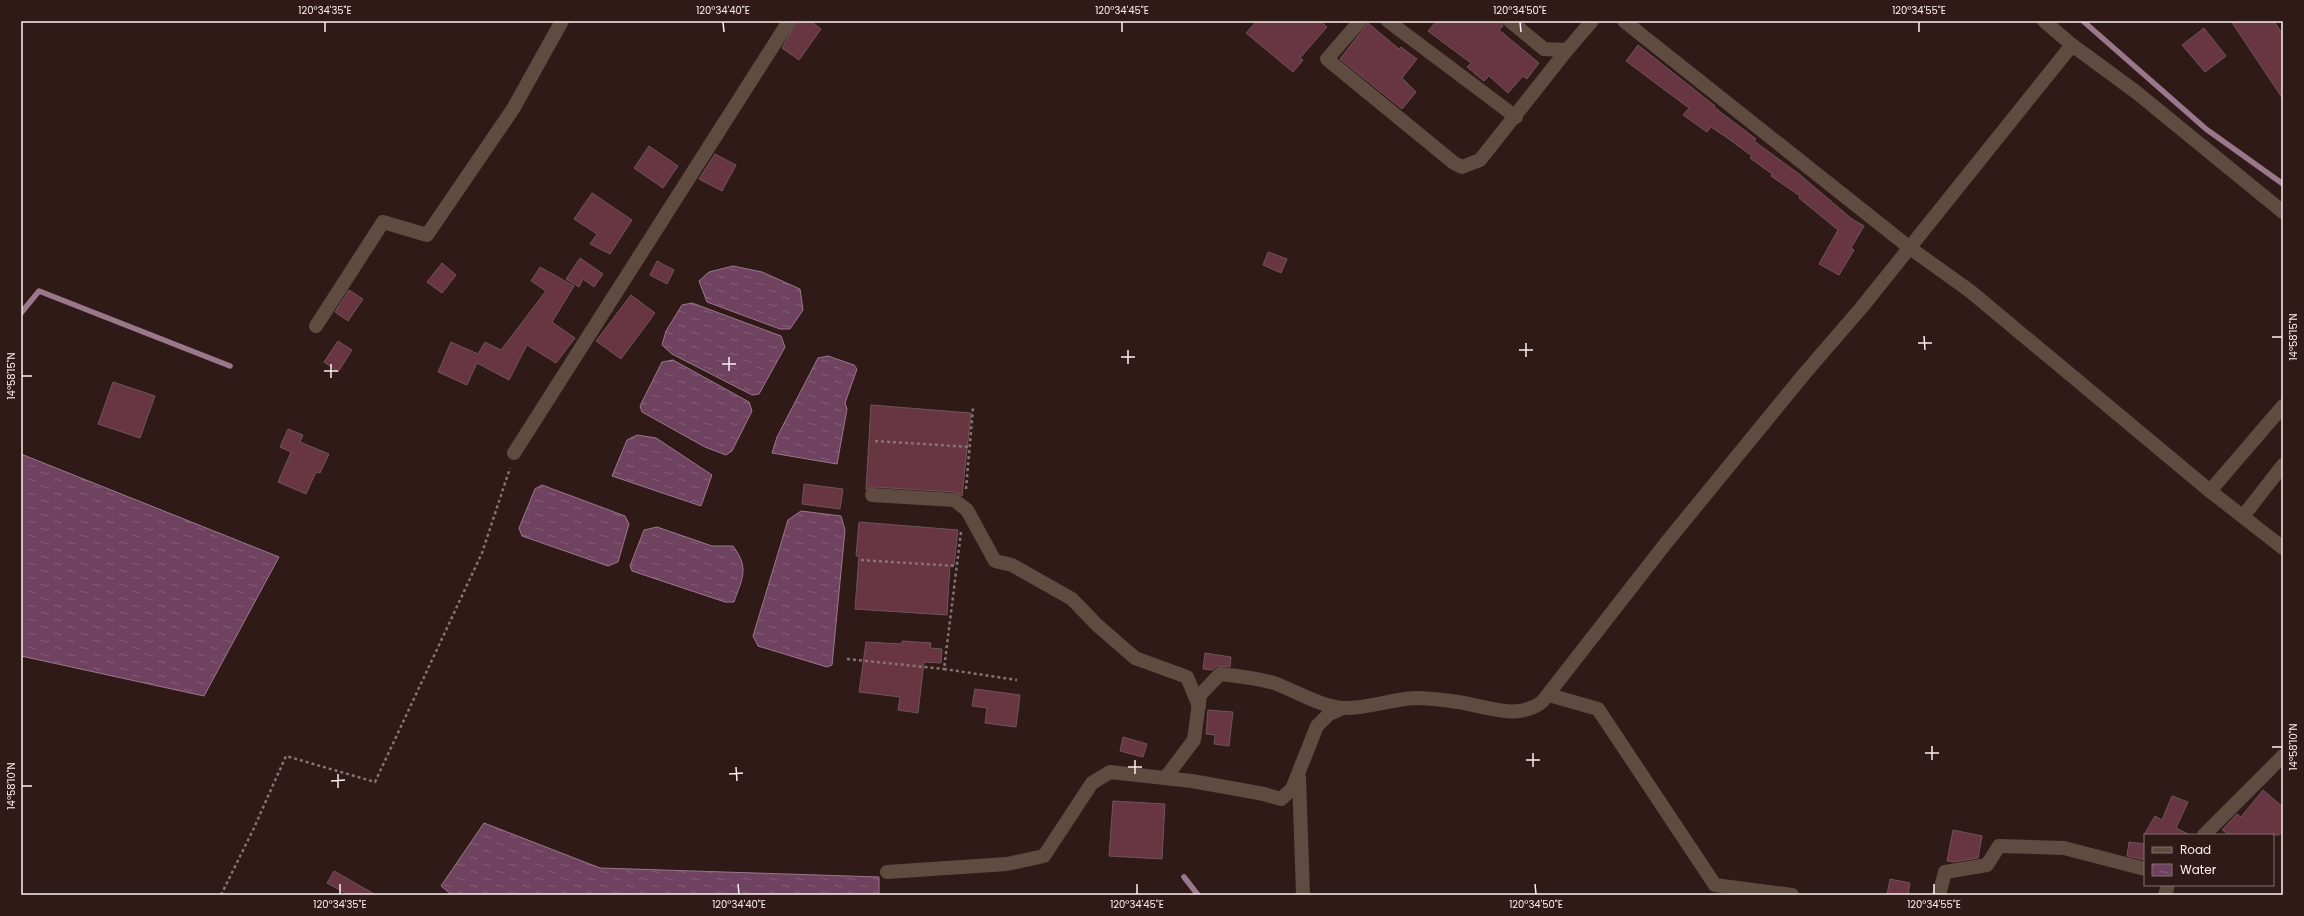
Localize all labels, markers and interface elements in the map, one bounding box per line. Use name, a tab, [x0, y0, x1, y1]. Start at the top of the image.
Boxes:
text: 120°34'35"E	[298, 3, 352, 18]
text: 120°34'40"E	[696, 3, 750, 18]
text: 120°34'45"E	[1095, 3, 1149, 18]
text: 120°34'50"E	[1493, 3, 1547, 18]
text: 120°34'55"E	[1892, 3, 1946, 18]
text: 14°58'15"N	[2286, 313, 2301, 361]
text: 14°58'15"N	[4, 352, 19, 400]
text: 14°58'10"N	[2286, 723, 2301, 771]
text: 14°58'10"N	[4, 762, 19, 810]
legend	[2144, 834, 2274, 886]
text: Road	[2180, 841, 2211, 858]
text: Water	[2180, 861, 2217, 878]
text: 120°34'35"E	[313, 897, 367, 912]
text: 120°34'40"E	[712, 897, 766, 912]
text: 120°34'45"E	[1110, 897, 1164, 912]
text: 120°34'50"E	[1509, 897, 1563, 912]
text: 120°34'55"E	[1907, 897, 1961, 912]

